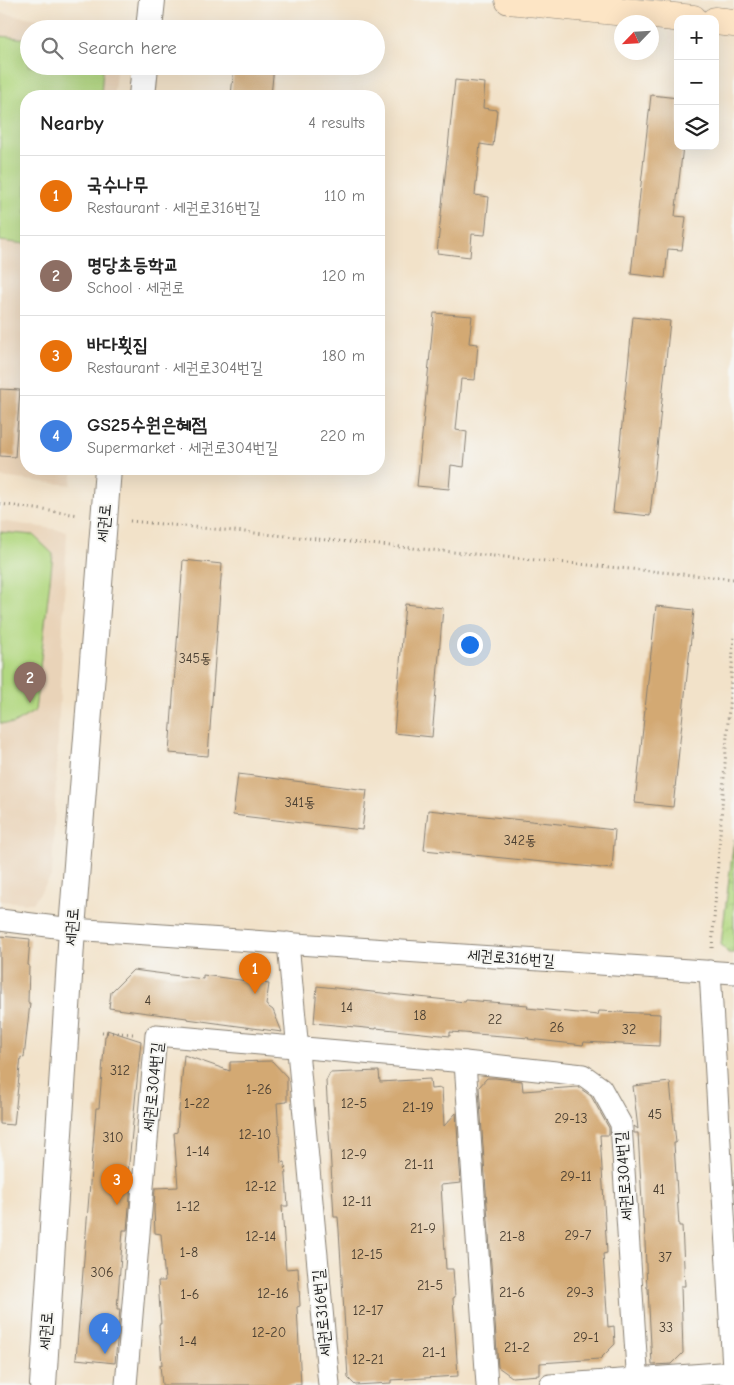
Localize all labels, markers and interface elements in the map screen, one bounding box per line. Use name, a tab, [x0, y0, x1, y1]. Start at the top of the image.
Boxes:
north arrow	[614, 15, 659, 60]
map controls	[674, 15, 719, 150]
button: +	[674, 15, 719, 60]
search box	[20, 20, 385, 75]
icon: search	[38, 34, 66, 62]
text: Search here	[78, 37, 177, 59]
button: −	[674, 60, 719, 105]
button: layers	[674, 105, 719, 150]
text: Nearby	[40, 111, 104, 135]
text: 4 results	[308, 114, 365, 132]
text: 국수나무	[87, 174, 148, 196]
text: 1	[53, 187, 59, 205]
text: 110 m	[324, 187, 365, 205]
text: Restaurant · 세권로316번길	[87, 199, 260, 217]
text: 명당초등학교	[87, 254, 179, 276]
text: 2	[52, 267, 60, 285]
text: 120 m	[322, 267, 365, 285]
text: School · 세권로	[87, 279, 185, 297]
text: 바다횟집	[87, 334, 148, 356]
text: 3	[52, 347, 60, 365]
text: 180 m	[322, 347, 365, 365]
text: Restaurant · 세권로304번길	[87, 359, 263, 377]
text: GS25수원은혜점	[87, 414, 207, 436]
text: 4	[52, 427, 60, 445]
text: 220 m	[320, 427, 365, 445]
text: Supermarket · 세권로304번길	[87, 439, 278, 457]
street label: 세권로	[93, 503, 115, 543]
your location	[457, 632, 483, 658]
house number: 345동	[179, 650, 211, 667]
pin: 2	[14, 662, 46, 703]
house number: 341동	[285, 794, 315, 811]
house number: 342동	[504, 832, 536, 849]
street label: 세권로	[62, 907, 82, 947]
street label: 세권로316번길	[467, 946, 555, 970]
pin: 1	[239, 953, 271, 994]
house number: 4	[145, 992, 152, 1009]
house number: 14	[341, 999, 353, 1016]
house number: 18	[414, 1007, 426, 1024]
house number: 22	[488, 1011, 502, 1028]
house number: 26	[550, 1019, 564, 1036]
house number: 32	[622, 1021, 636, 1038]
street label: 세권로304번길	[139, 1041, 167, 1133]
house number: 312	[110, 1062, 130, 1079]
house number: 1-26	[246, 1081, 272, 1098]
house number: 1-22	[184, 1095, 210, 1112]
house number: 12-5	[341, 1095, 367, 1112]
house number: 21-19	[402, 1099, 434, 1116]
house number: 45	[648, 1106, 662, 1123]
house number: 29-13	[554, 1110, 588, 1127]
house number: 12-10	[239, 1126, 271, 1143]
house number: 310	[102, 1129, 124, 1146]
street label: 세권로304번길	[612, 1130, 636, 1222]
house number: 1-14	[186, 1143, 210, 1160]
house number: 12-9	[341, 1146, 367, 1163]
house number: 21-11	[404, 1156, 434, 1173]
pin: 3	[101, 1164, 133, 1205]
house number: 29-11	[560, 1168, 592, 1185]
house number: 12-12	[245, 1178, 277, 1195]
house number: 41	[653, 1181, 665, 1198]
house number: 12-11	[342, 1193, 372, 1210]
house number: 1-12	[176, 1198, 200, 1215]
house number: 21-9	[410, 1220, 436, 1237]
house number: 29-7	[564, 1227, 592, 1244]
house number: 12-14	[246, 1228, 277, 1245]
house number: 21-8	[499, 1228, 525, 1245]
house number: 1-8	[180, 1244, 198, 1261]
house number: 12-15	[351, 1246, 383, 1263]
house number: 37	[658, 1249, 672, 1266]
house number: 306	[90, 1264, 114, 1281]
street label: 세권로316번길	[309, 1269, 335, 1357]
house number: 21-5	[417, 1277, 443, 1294]
house number: 21-6	[499, 1284, 525, 1301]
house number: 29-3	[566, 1284, 594, 1301]
house number: 12-16	[257, 1285, 289, 1302]
house number: 1-6	[181, 1286, 199, 1303]
house number: 12-17	[353, 1302, 384, 1319]
street label: 세권로	[36, 1311, 56, 1351]
pin: 4	[89, 1313, 121, 1354]
house number: 33	[659, 1319, 673, 1336]
house number: 12-20	[252, 1324, 286, 1341]
house number: 29-1	[573, 1329, 599, 1346]
house number: 1-4	[179, 1333, 197, 1350]
house number: 21-2	[504, 1339, 530, 1356]
house number: 21-1	[422, 1344, 446, 1361]
house number: 12-21	[352, 1351, 384, 1368]

